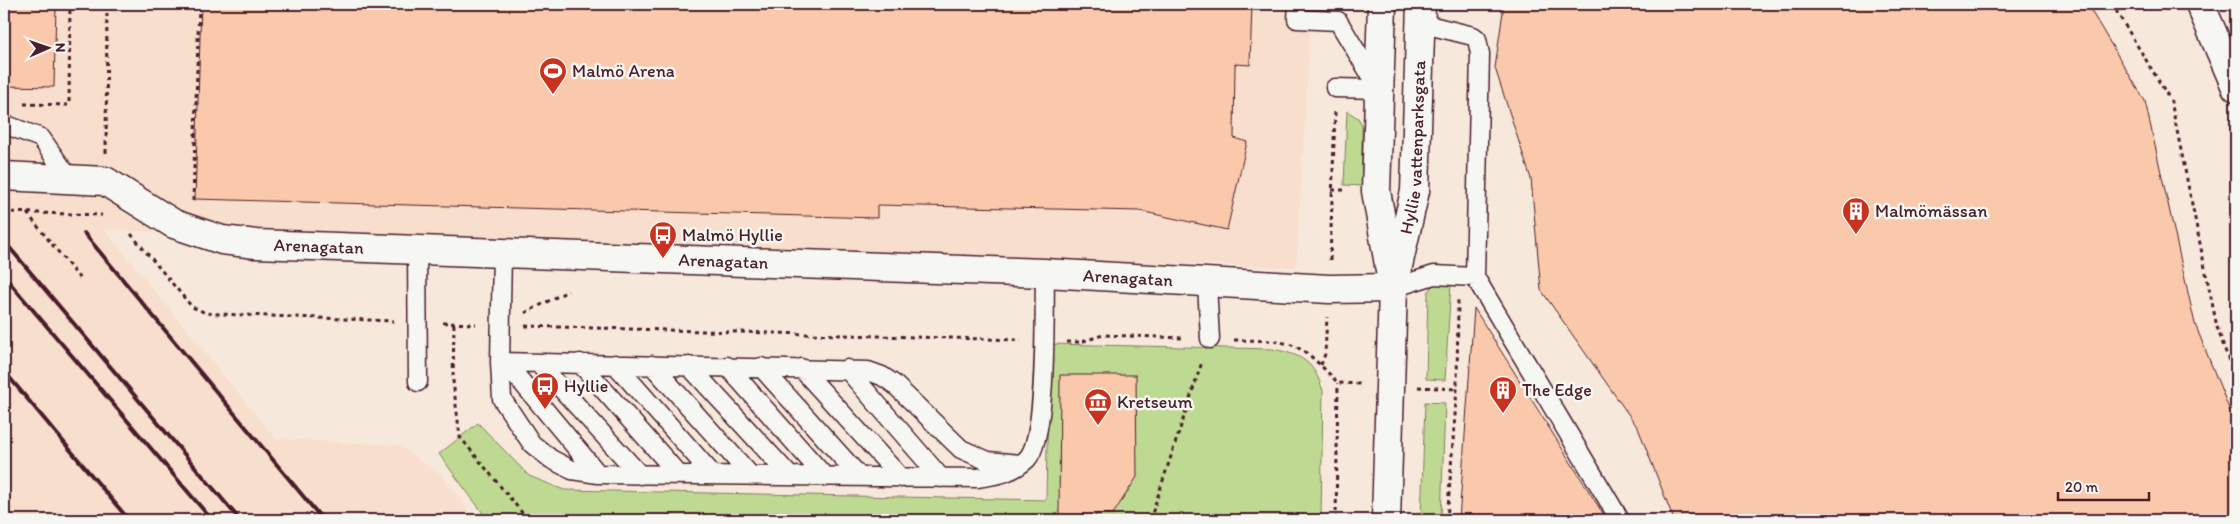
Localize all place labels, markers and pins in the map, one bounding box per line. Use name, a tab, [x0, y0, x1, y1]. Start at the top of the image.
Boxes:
sports icon: Malmö Arena	[538, 56, 568, 95]
place label: Malmö Arena	[572, 60, 675, 82]
building icon: Malmömässan	[1841, 196, 1871, 235]
place label: Malmömässan	[1875, 200, 1987, 222]
bus stop icon: Malmö Hyllie	[648, 220, 678, 259]
place label: Malmö Hyllie	[682, 224, 783, 246]
bus stop icon: Hyllie	[530, 371, 560, 410]
place label: Hyllie	[564, 375, 608, 397]
building icon: The Edge	[1488, 375, 1518, 414]
place label: The Edge	[1522, 379, 1592, 401]
museum icon: Kretseum	[1083, 387, 1113, 426]
place label: Kretseum	[1117, 391, 1193, 413]

